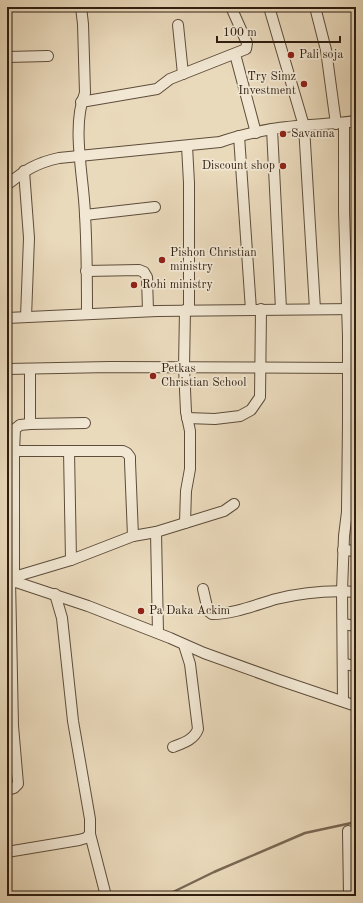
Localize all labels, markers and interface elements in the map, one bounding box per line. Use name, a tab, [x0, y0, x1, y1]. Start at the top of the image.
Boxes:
scale bar	[217, 18, 340, 44]
text: 100 m	[223, 27, 257, 39]
place label: Pali soja	[299, 49, 343, 61]
marker: Pali soja	[286, 50, 296, 60]
place label: Try Simz Investment	[238, 71, 296, 97]
marker: Try Simz Investment	[299, 79, 309, 89]
place label: Savanna	[291, 128, 335, 140]
marker: Savanna	[278, 129, 288, 139]
place label: Discount shop	[202, 160, 275, 172]
marker: Discount shop	[278, 161, 288, 171]
place label: Pishon Christian ministry	[170, 247, 257, 273]
marker: Pishon Christian ministry	[157, 255, 167, 265]
place label: Rohi ministry	[142, 279, 213, 291]
marker: Rohi ministry	[129, 280, 139, 290]
place label: Petkas Christian School	[161, 363, 247, 389]
marker: Petkas Christian School	[148, 371, 158, 381]
place label: Pa Daka Ackim	[149, 605, 231, 617]
marker: Pa Daka Ackim	[136, 606, 146, 616]

